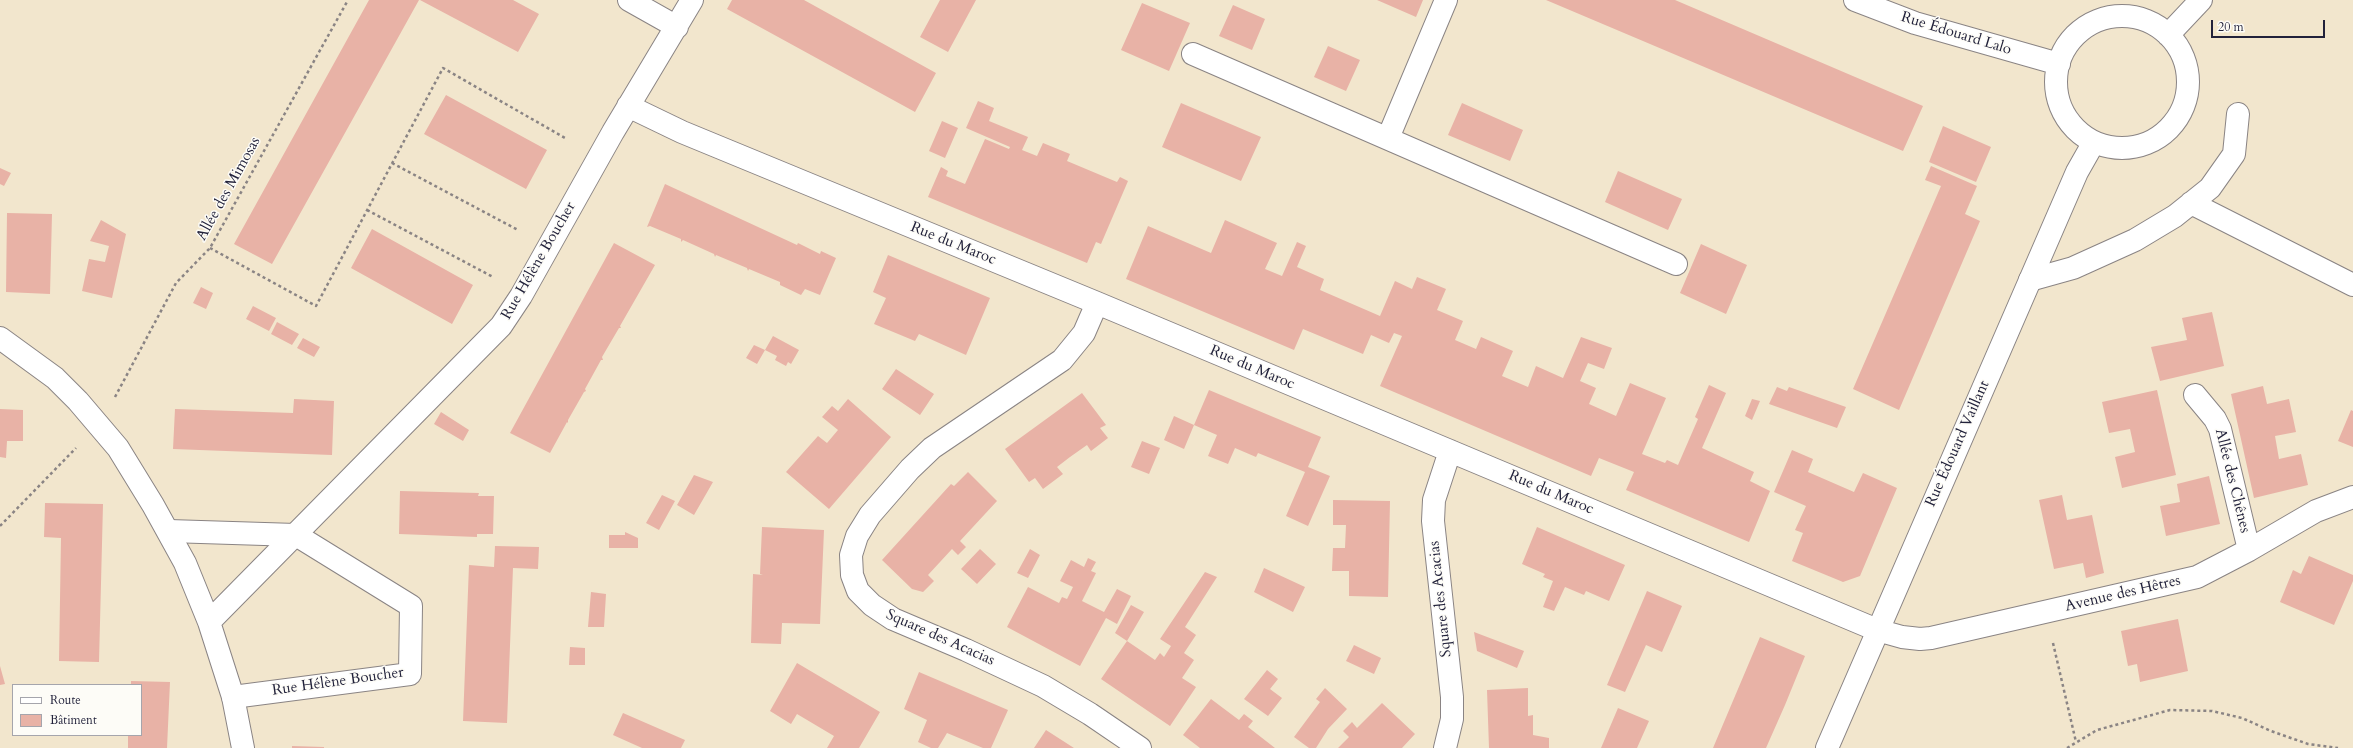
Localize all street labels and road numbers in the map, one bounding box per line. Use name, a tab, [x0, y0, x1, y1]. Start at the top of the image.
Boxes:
street label: Rue Édouard Lalo	[1899, 9, 2013, 59]
street label: Allée des Mimosas	[193, 134, 265, 244]
street label: Rue Hélène Boucher	[498, 199, 580, 323]
street label: Rue du Maroc	[908, 219, 998, 269]
street label: Rue du Maroc	[1207, 342, 1297, 394]
street label: Rue Édouard Vaillant	[1922, 378, 1994, 510]
street label: Allée des Chênes	[2210, 427, 2254, 535]
street label: Rue du Maroc	[1506, 467, 1596, 519]
street label: Square des Acacias	[1426, 540, 1456, 658]
street label: Avenue des Hêtres	[2064, 572, 2182, 616]
street label: Square des Acacias	[883, 606, 997, 670]
street label: Rue Hélène Boucher	[271, 664, 405, 700]

